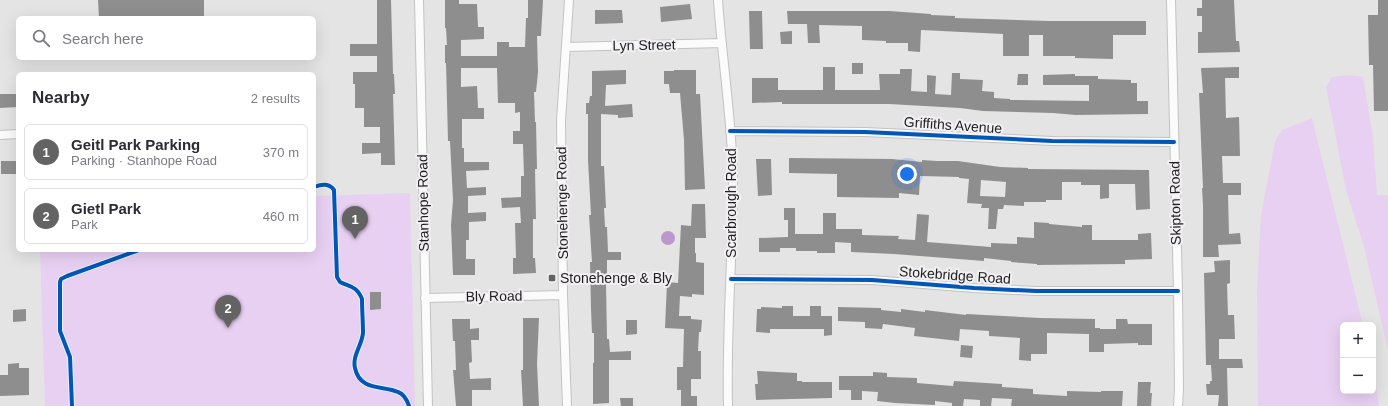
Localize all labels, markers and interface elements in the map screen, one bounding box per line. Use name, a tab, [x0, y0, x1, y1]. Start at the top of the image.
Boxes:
search box	[16, 16, 316, 60]
icon: search	[30, 27, 52, 49]
text: Search here	[62, 30, 144, 47]
street label: Lyn Street	[612, 36, 676, 54]
text: Nearby	[32, 88, 90, 107]
text: 2 results	[251, 91, 300, 106]
street label: Griffiths Avenue	[903, 114, 1003, 136]
text: Geitl Park Parking	[71, 136, 200, 153]
text: 1	[42, 145, 50, 160]
text: 370 m	[263, 145, 299, 160]
street label: Stonehenge Road	[553, 146, 571, 260]
street label: Scarbrough Road	[723, 148, 739, 258]
text: Parking · Stanhope Road	[71, 153, 217, 168]
street label: Stanhope Road	[414, 154, 432, 252]
street label: Skipton Road	[1166, 161, 1184, 245]
your location	[897, 164, 917, 184]
text: Gietl Park	[71, 200, 141, 217]
pin: 1	[342, 206, 368, 239]
text: 2	[42, 209, 50, 224]
text: 460 m	[263, 209, 299, 224]
text: Park	[71, 217, 98, 232]
street label: Stokebridge Road	[899, 263, 1011, 287]
place label: Stonehenge & Bly	[560, 270, 672, 286]
marker: Stonehenge & Bly	[547, 273, 557, 283]
street label: Bly Road	[465, 288, 523, 304]
pin: 2	[215, 295, 241, 328]
map controls	[1340, 322, 1376, 394]
button: +	[1340, 322, 1376, 358]
button: −	[1340, 358, 1376, 394]

